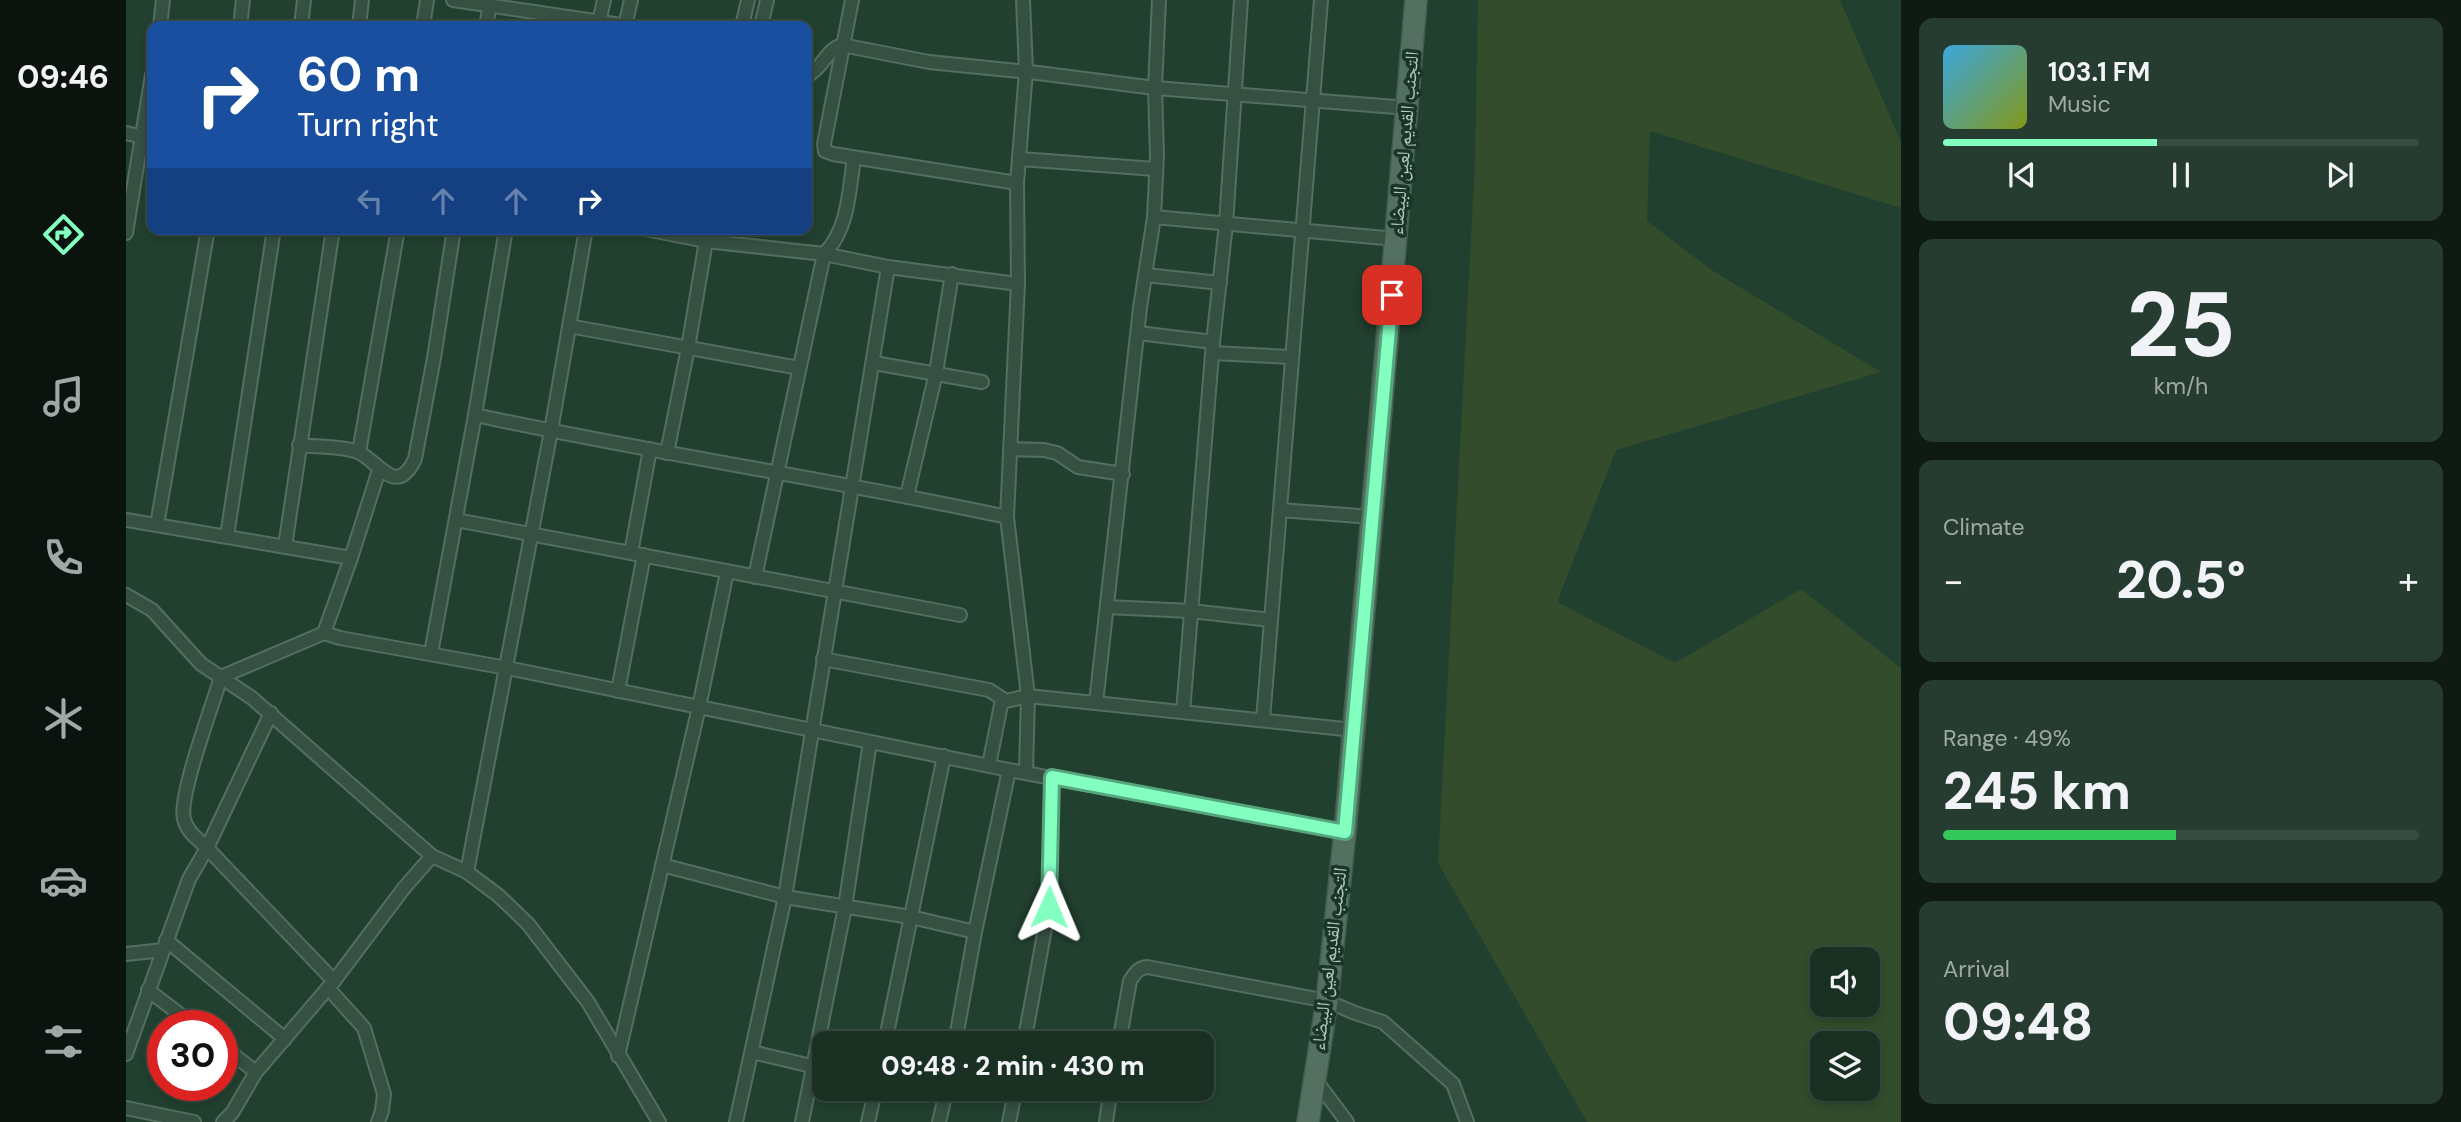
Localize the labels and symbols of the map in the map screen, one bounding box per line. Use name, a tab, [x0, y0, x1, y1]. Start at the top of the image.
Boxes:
street label: التجنب القديم لعين البيضاء	[1384, 50, 1424, 236]
pin	[1362, 265, 1422, 325]
street label: التجنب القديم لعين البيضاء	[1305, 866, 1353, 1052]
position arrow	[1012, 870, 1086, 944]
speed limit sign: 30	[147, 1010, 238, 1101]

